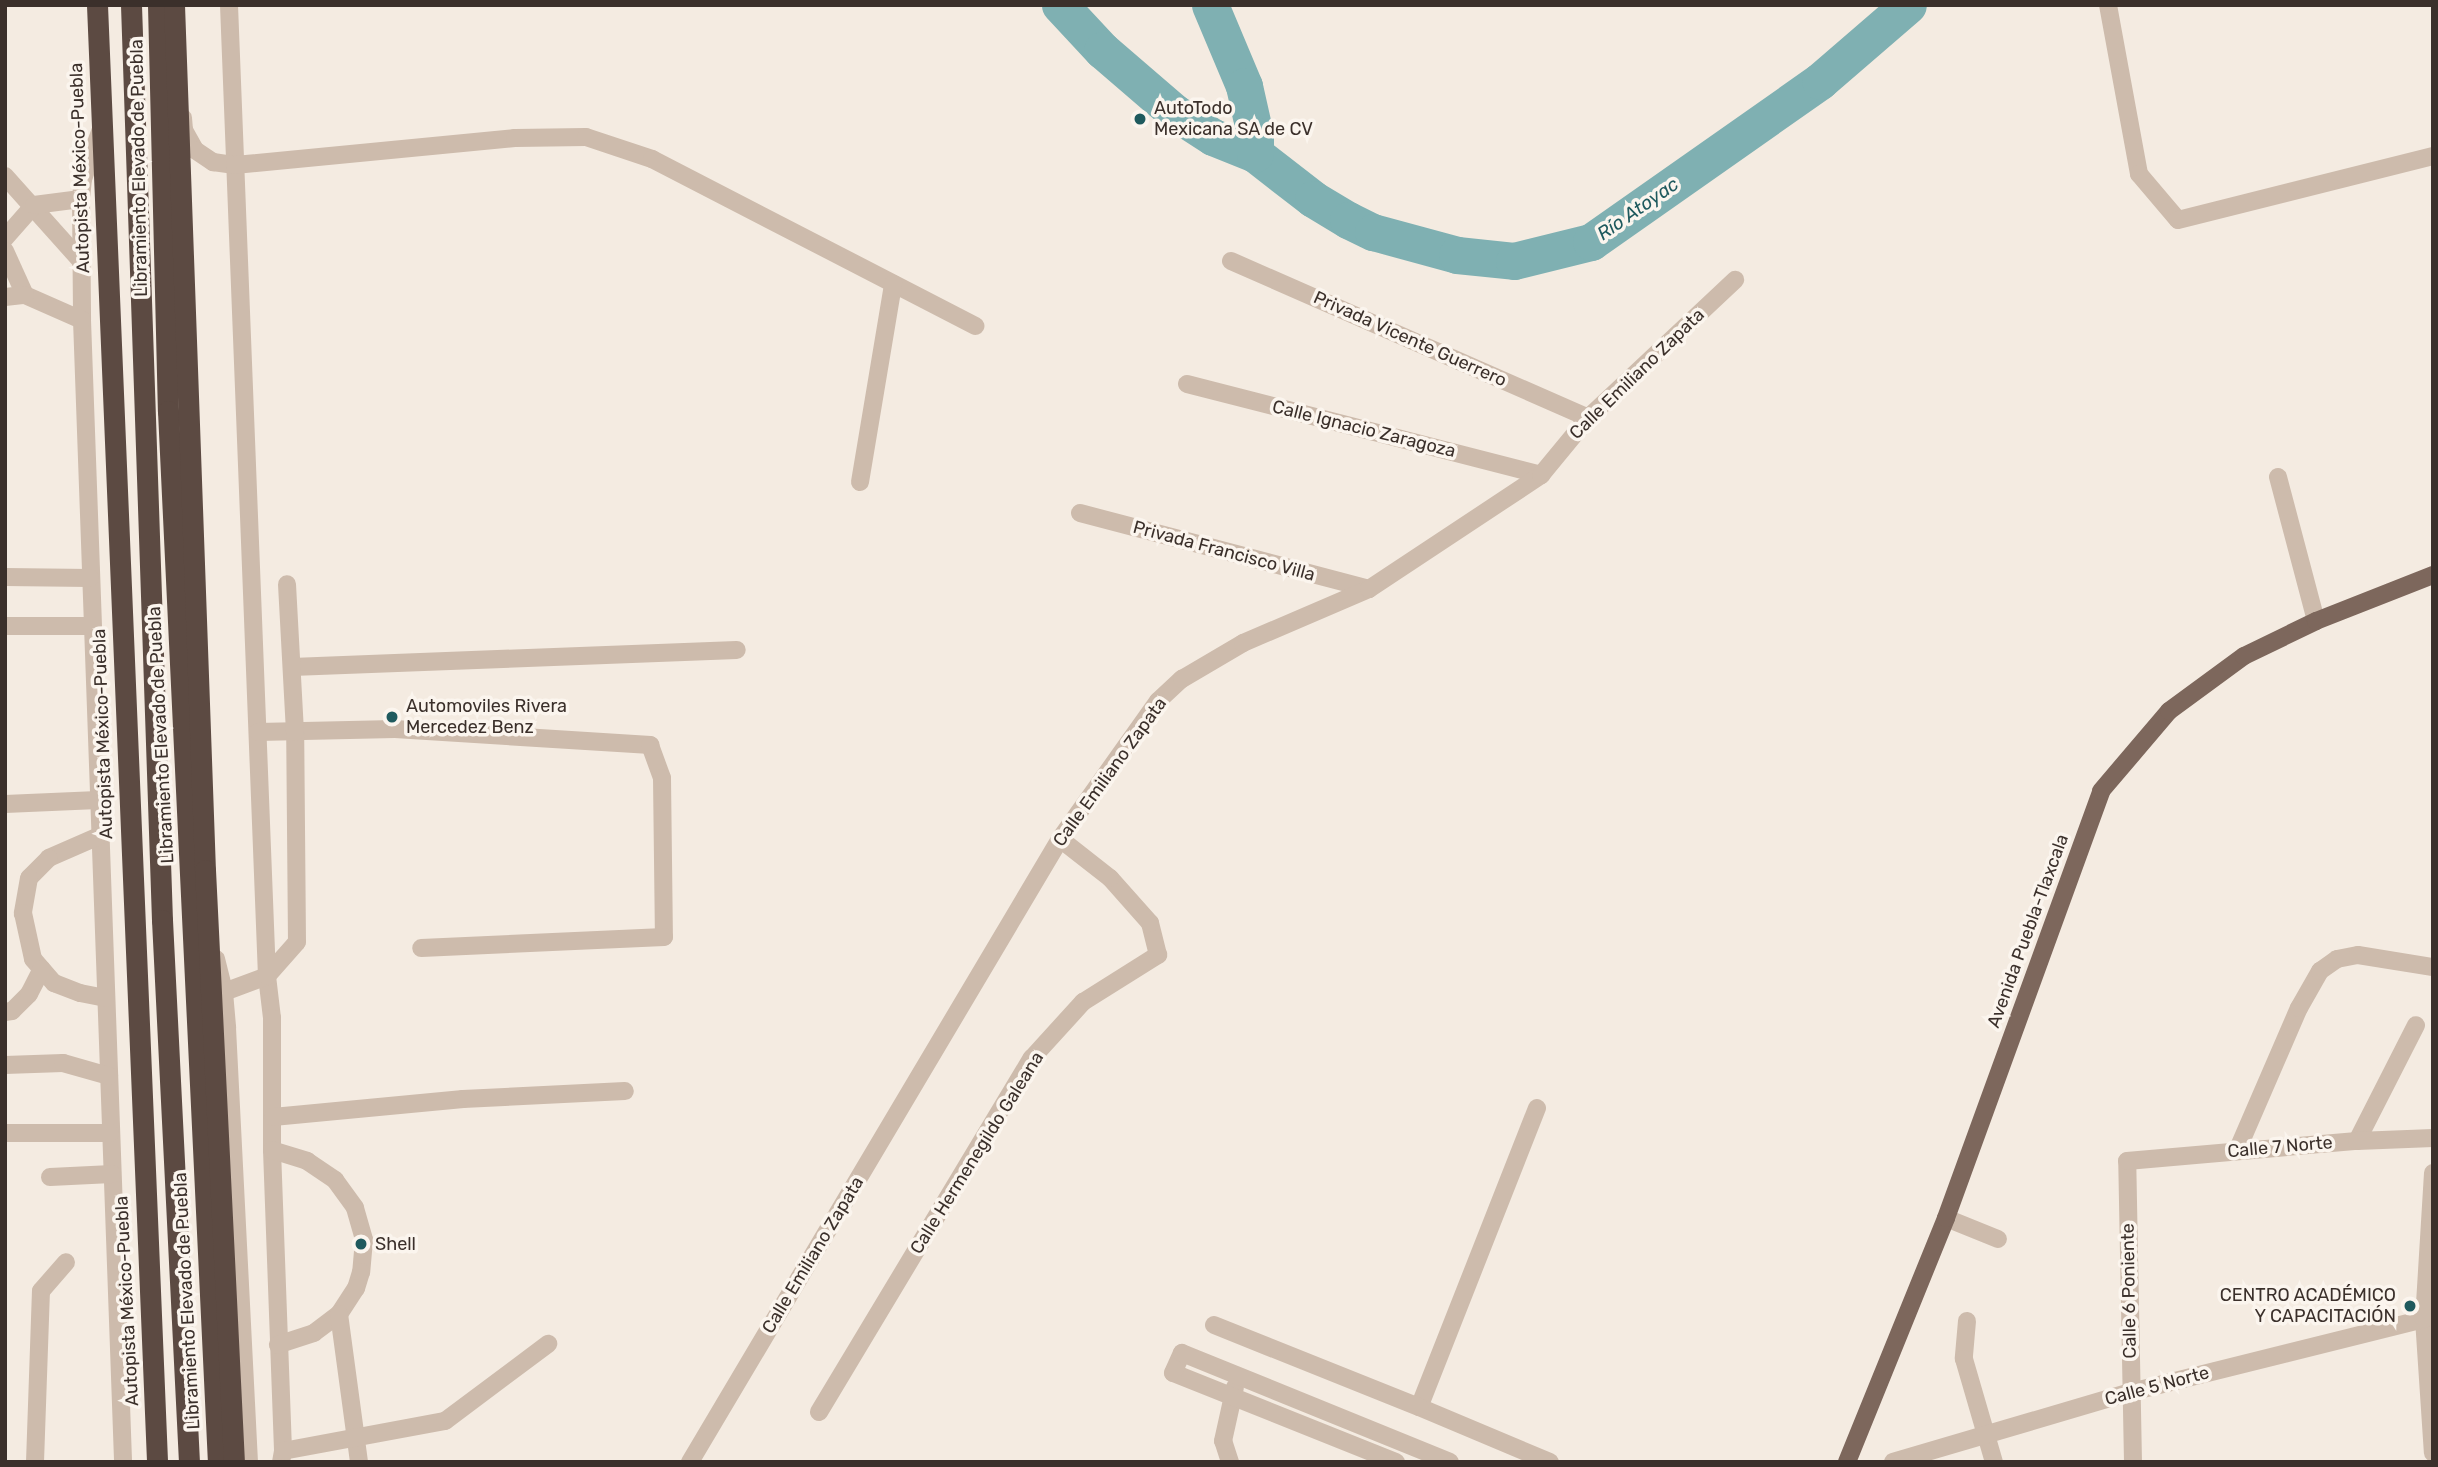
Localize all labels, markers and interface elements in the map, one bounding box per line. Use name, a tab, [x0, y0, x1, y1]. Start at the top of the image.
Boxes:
street label: Libramiento Elevado de Puebla	[126, 39, 152, 297]
street label: Autopista México-Puebla	[66, 63, 94, 273]
place label: AutoTodo Mexicana SA de CV	[1154, 98, 1314, 140]
marker: AutoTodo Mexicana SA de CV	[1132, 111, 1148, 127]
water label: Río Atoyac	[1593, 172, 1683, 246]
street label: Privada Vicente Guerrero	[1310, 287, 1510, 391]
street label: Calle Emiliano Zapata	[1565, 304, 1709, 444]
street label: Calle Ignacio Zaragoza	[1270, 396, 1458, 462]
street label: Privada Francisco Villa	[1130, 516, 1318, 586]
street label: Libramiento Elevado de Puebla	[143, 606, 179, 864]
street label: Autopista México-Puebla	[89, 629, 117, 839]
street label: Calle Emiliano Zapata	[1049, 693, 1171, 851]
place label: Automoviles Rivera Mercedez Benz	[406, 696, 567, 738]
marker: Automoviles Rivera Mercedez Benz	[384, 709, 400, 725]
street label: Avenida Puebla-Tlaxcala	[1983, 831, 2073, 1031]
street label: Calle Hermenegildo Galeana	[906, 1048, 1048, 1258]
street label: Calle 7 Norte	[2226, 1132, 2334, 1162]
street label: Libramiento Elevado de Puebla	[169, 1172, 205, 1430]
street label: Calle Emiliano Zapata	[758, 1173, 868, 1337]
street label: Autopista México-Puebla	[111, 1195, 143, 1407]
street label: Calle 6 Poniente	[2117, 1223, 2141, 1359]
place label: Shell	[375, 1233, 416, 1255]
marker: Shell	[353, 1236, 369, 1252]
place label: CENTRO ACADÉMICO Y CAPACITACIÓN	[2219, 1285, 2396, 1328]
marker: CENTRO ACADÉMICO Y CAPACITACIÓN	[2402, 1298, 2418, 1314]
street label: Calle 5 Norte	[2102, 1362, 2212, 1410]

